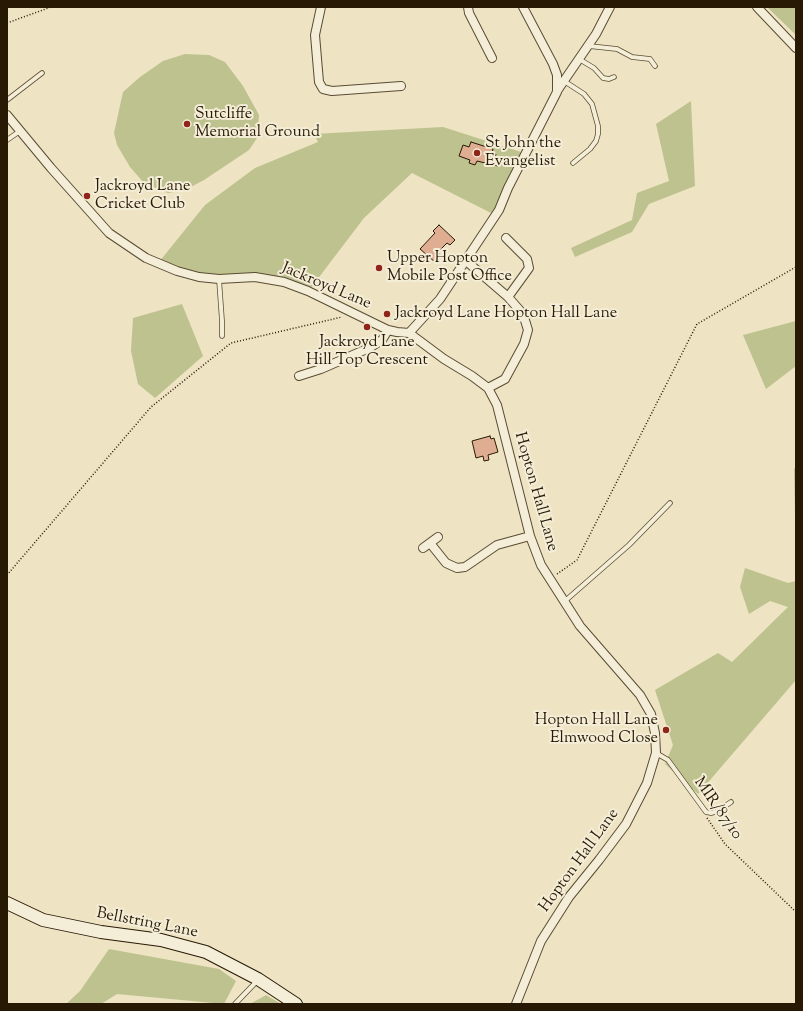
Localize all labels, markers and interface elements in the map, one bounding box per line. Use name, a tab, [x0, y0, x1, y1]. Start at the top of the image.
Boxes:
place label: Sutcliffe Memorial Ground	[195, 105, 320, 143]
marker: Sutcliffe Memorial Ground	[182, 119, 192, 129]
place label: St John the Evangelist	[485, 134, 561, 172]
marker: St John the Evangelist	[472, 148, 482, 158]
place label: Jackroyd Lane Cricket Club	[95, 177, 191, 215]
marker: Jackroyd Lane Cricket Club	[82, 191, 92, 201]
place label: Upper Hopton Mobile Post Office	[387, 249, 512, 287]
street label: Jackroyd Lane	[278, 259, 374, 315]
marker: Upper Hopton Mobile Post Office	[374, 263, 384, 273]
place label: Jackroyd Lane Hopton Hall Lane	[395, 304, 617, 324]
marker: Jackroyd Lane Hopton Hall Lane	[382, 309, 392, 319]
marker: Jackroyd Lane Hill Top Crescent	[362, 322, 372, 332]
place label: Jackroyd Lane Hill Top Crescent	[306, 333, 428, 371]
street label: Hopton Hall Lane	[509, 430, 561, 554]
place label: Hopton Hall Lane Elmwood Close	[535, 711, 658, 749]
marker: Hopton Hall Lane Elmwood Close	[661, 725, 671, 735]
street label: MIR/87/10	[688, 774, 746, 844]
street label: Hopton Hall Lane	[536, 805, 624, 917]
street label: Bellstring Lane	[95, 905, 199, 943]

